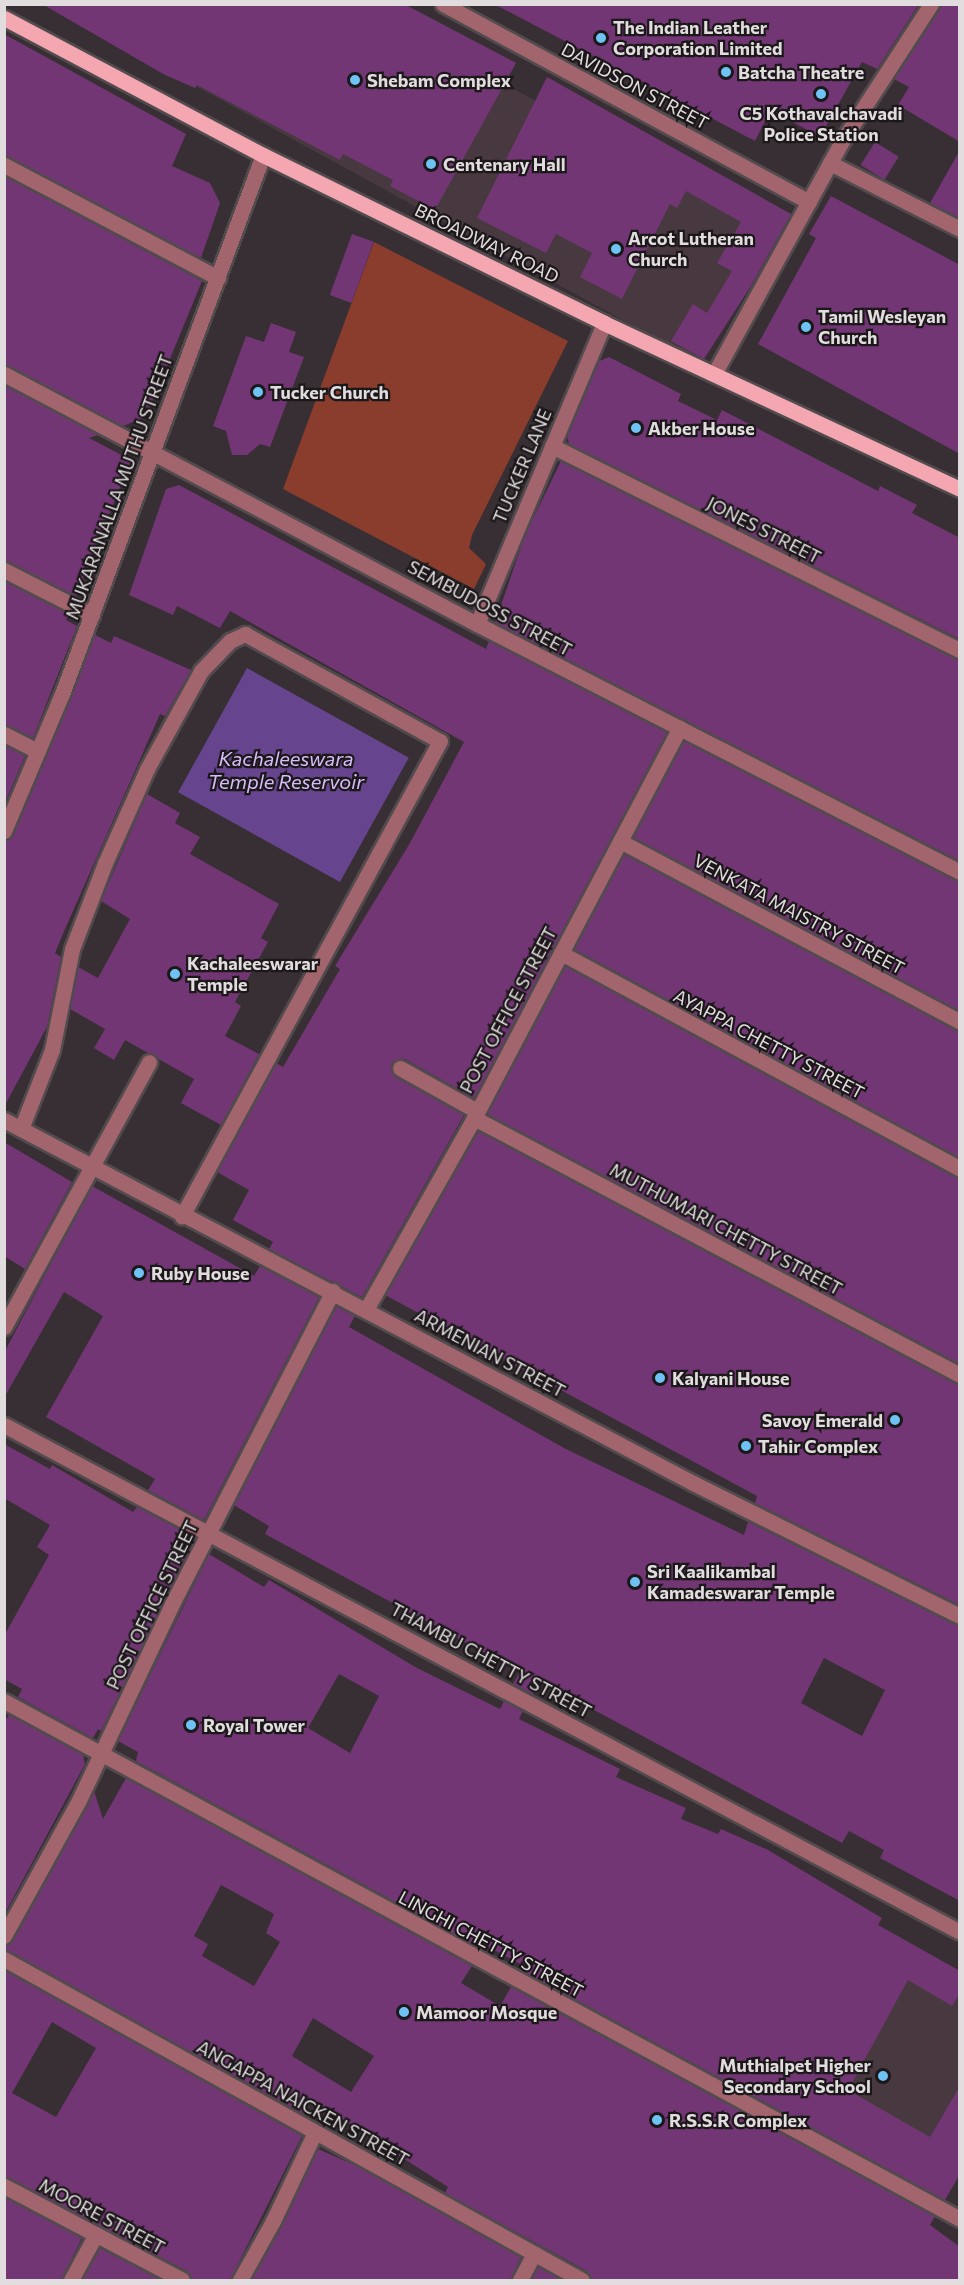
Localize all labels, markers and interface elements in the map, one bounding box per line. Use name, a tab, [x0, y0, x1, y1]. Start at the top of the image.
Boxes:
place label: The Indian Leather Corporation Limited	[613, 17, 783, 60]
marker: The Indian Leather Corporation Limited	[594, 31, 608, 45]
street label: DAVIDSON STREET	[558, 38, 712, 134]
place label: Batcha Theatre	[738, 61, 864, 83]
marker: Batcha Theatre	[719, 65, 733, 79]
place label: Shebam Complex	[367, 69, 511, 91]
marker: Shebam Complex	[348, 73, 362, 87]
marker: C5 Kothavalchavadi Police Station	[814, 87, 828, 101]
place label: C5 Kothavalchavadi Police Station	[740, 103, 902, 146]
place label: Centenary Hall	[443, 153, 566, 175]
marker: Centenary Hall	[424, 157, 438, 171]
street label: BROADWAY ROAD	[411, 199, 563, 287]
place label: Arcot Lutheran Church	[628, 228, 754, 270]
marker: Arcot Lutheran Church	[609, 242, 623, 256]
place label: Tamil Wesleyan Church	[818, 306, 946, 348]
marker: Tamil Wesleyan Church	[799, 320, 813, 334]
street label: MUKARANALLA MUTHU STREET	[61, 352, 177, 622]
place label: Tucker Church	[270, 381, 389, 403]
marker: Tucker Church	[251, 385, 265, 399]
street label: TUCKER LANE	[488, 406, 556, 526]
place label: Akber House	[648, 417, 755, 439]
marker: Akber House	[629, 421, 643, 435]
street label: JONES STREET	[703, 492, 825, 568]
street label: SEMBUDOSS STREET	[404, 556, 576, 660]
water label: Kachaleeswara Temple Reservoir	[208, 747, 364, 794]
street label: VENKATA MAISTRY STREET	[690, 849, 908, 979]
street label: POST OFFICE STREET	[455, 923, 561, 1097]
place label: Kachaleeswarar Temple	[187, 953, 318, 996]
marker: Kachaleeswarar Temple	[168, 967, 182, 981]
street label: AYAPPA CHETTY STREET	[670, 985, 868, 1103]
street label: MUTHUMARI CHETTY STREET	[606, 1158, 846, 1300]
place label: Ruby House	[151, 1262, 250, 1284]
marker: Ruby House	[132, 1266, 146, 1280]
street label: ARMENIAN STREET	[411, 1304, 569, 1402]
place label: Kalyani House	[672, 1367, 789, 1389]
marker: Kalyani House	[653, 1371, 667, 1385]
place label: Savoy Emerald	[762, 1409, 883, 1431]
marker: Savoy Emerald	[888, 1413, 902, 1427]
place label: Tahir Complex	[758, 1435, 878, 1457]
marker: Tahir Complex	[739, 1439, 753, 1453]
street label: POST OFFICE STREET	[102, 1517, 202, 1693]
place label: Sri Kaalikambal Kamadeswarar Temple	[647, 1561, 835, 1604]
marker: Sri Kaalikambal Kamadeswarar Temple	[628, 1575, 642, 1589]
street label: THAMBU CHETTY STREET	[387, 1598, 595, 1722]
place label: Royal Tower	[203, 1714, 305, 1736]
marker: Royal Tower	[184, 1718, 198, 1732]
street label: LINGHI CHETTY STREET	[395, 1886, 587, 2002]
place label: Mamoor Mosque	[416, 2001, 557, 2023]
marker: Mamoor Mosque	[397, 2005, 411, 2019]
street label: ANGAPPA NAICKEN STREET	[193, 2036, 413, 2170]
place label: Muthialpet Higher Secondary School	[719, 2055, 871, 2098]
marker: Muthialpet Higher Secondary School	[876, 2069, 890, 2083]
place label: R.S.S.R Complex	[669, 2109, 807, 2131]
marker: R.S.S.R Complex	[650, 2113, 664, 2127]
street label: MOORE STREET	[35, 2174, 169, 2258]

